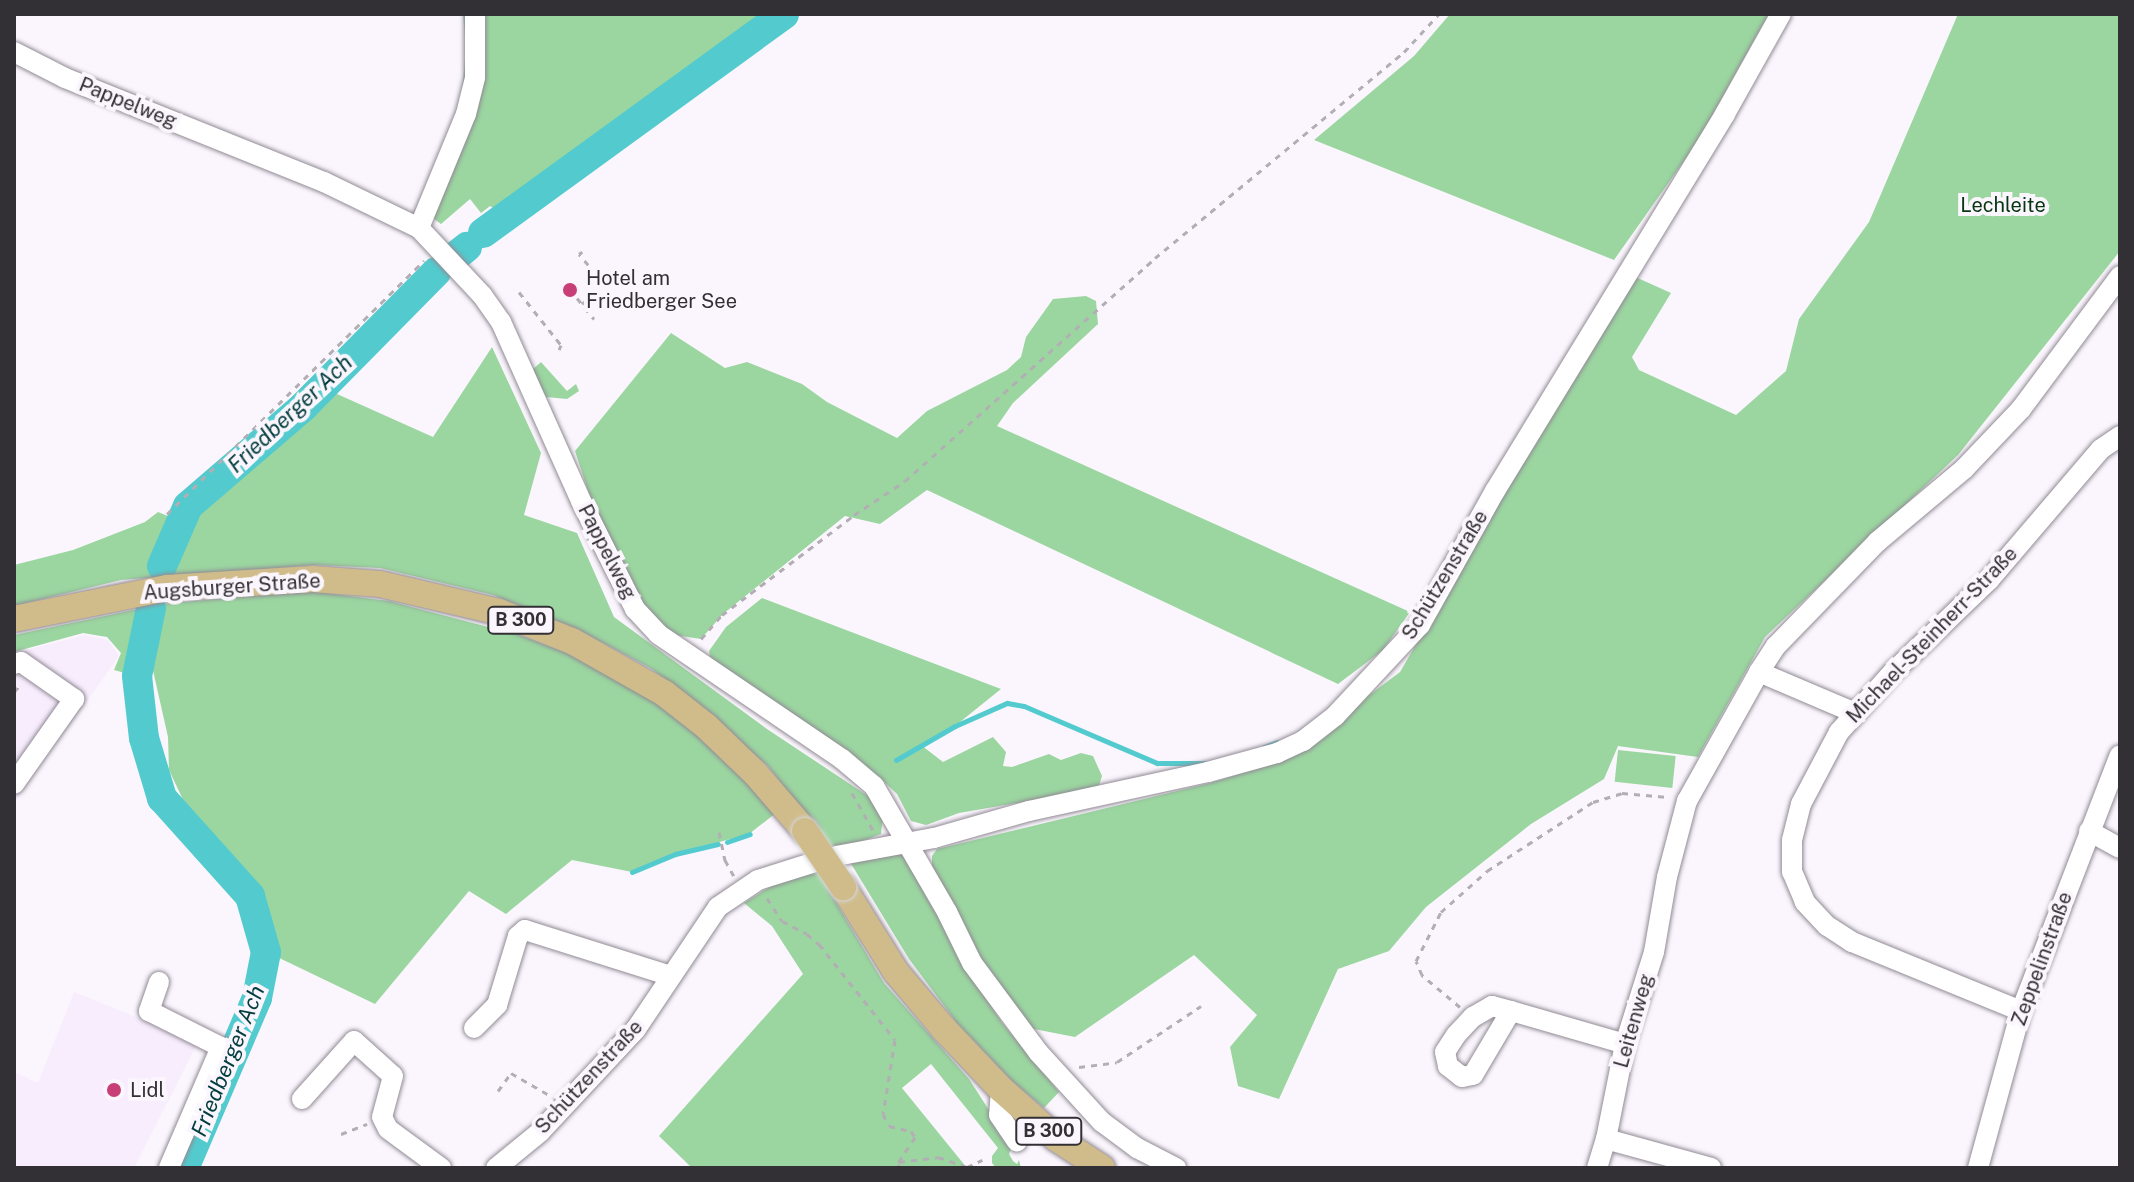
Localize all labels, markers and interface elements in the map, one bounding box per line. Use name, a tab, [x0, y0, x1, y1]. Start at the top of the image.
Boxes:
street label: Pappelweg	[76, 72, 180, 134]
park label: Lechleite	[1960, 193, 2046, 217]
place label: Hotel am Friedberger See	[586, 266, 737, 313]
marker: Hotel am Friedberger See	[561, 281, 579, 299]
water label: Friedberger Ach	[222, 350, 358, 478]
street label: Pappelweg	[573, 500, 641, 604]
street label: Schützenstraße	[1397, 506, 1493, 644]
street label: Michael-Steinherr-Straße	[1842, 542, 2022, 728]
street label: Augsburger Straße	[143, 569, 321, 605]
road number: B 300	[487, 606, 555, 634]
street label: Zeppelinstraße	[2007, 889, 2077, 1029]
street label: Leitenweg	[1609, 971, 1659, 1071]
water label: Friedberger Ach	[186, 982, 270, 1140]
street label: Schützenstraße	[530, 1015, 648, 1139]
place label: Lidl	[130, 1078, 165, 1102]
marker: Lidl	[105, 1081, 123, 1099]
road number: B 300	[1015, 1117, 1083, 1145]

